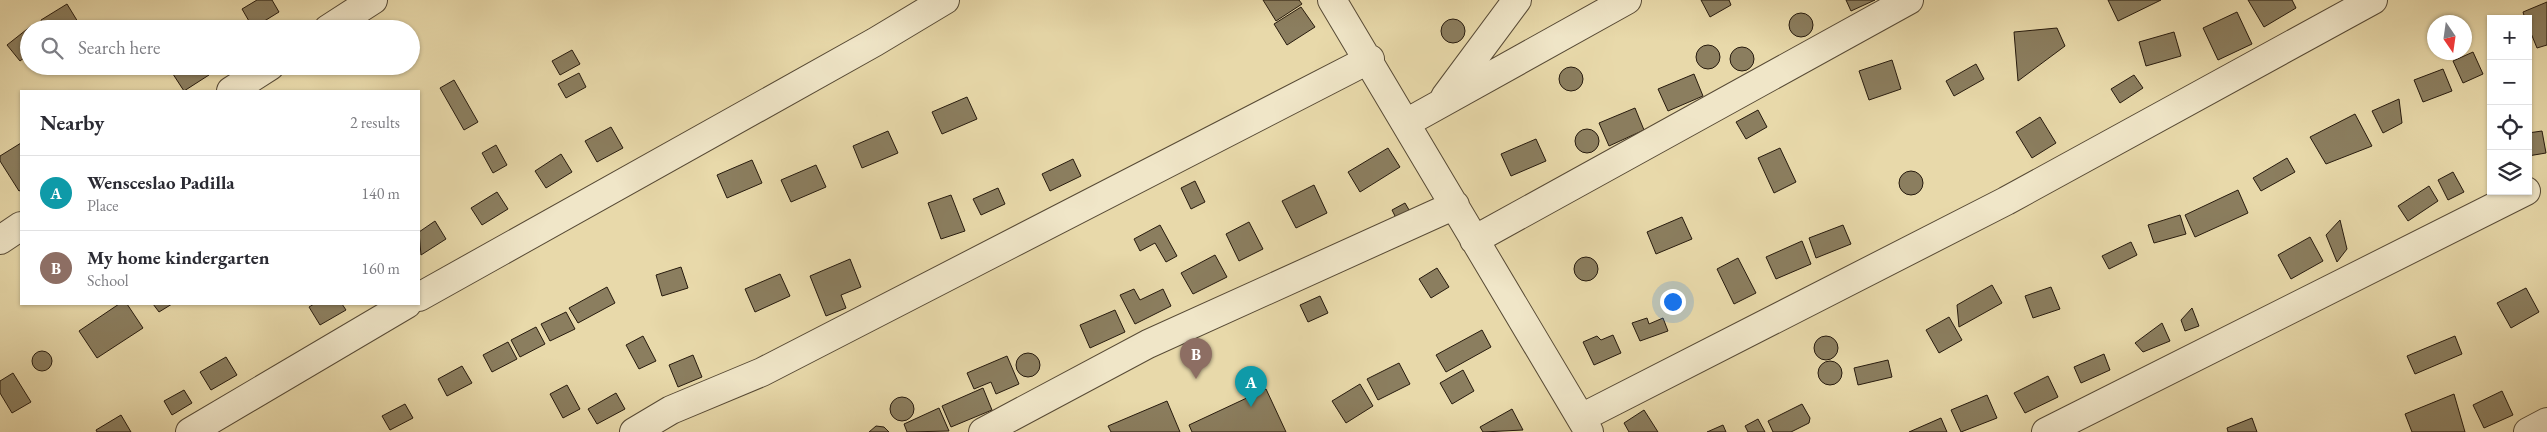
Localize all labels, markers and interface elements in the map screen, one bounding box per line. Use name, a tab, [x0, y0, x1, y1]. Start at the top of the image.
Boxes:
north arrow	[2427, 15, 2472, 60]
map controls	[2487, 15, 2532, 195]
button: +	[2487, 15, 2532, 60]
search box	[20, 20, 420, 75]
icon: search	[38, 34, 66, 62]
text: Search here	[78, 35, 160, 60]
button: −	[2487, 60, 2532, 105]
button: locate	[2487, 105, 2532, 150]
text: Nearby	[40, 109, 104, 136]
text: 2 results	[350, 112, 400, 133]
button: layers	[2487, 150, 2532, 195]
text: Wensceslao Padilla	[87, 170, 235, 195]
text: A	[50, 183, 62, 204]
text: 140 m	[361, 183, 400, 204]
text: Place	[87, 195, 119, 216]
text: My home kindergarten	[87, 245, 269, 270]
text: B	[51, 258, 61, 279]
text: 160 m	[361, 258, 400, 279]
text: School	[87, 270, 129, 291]
your location	[1660, 289, 1686, 315]
pin: B	[1180, 338, 1212, 379]
pin: A	[1235, 366, 1267, 407]

